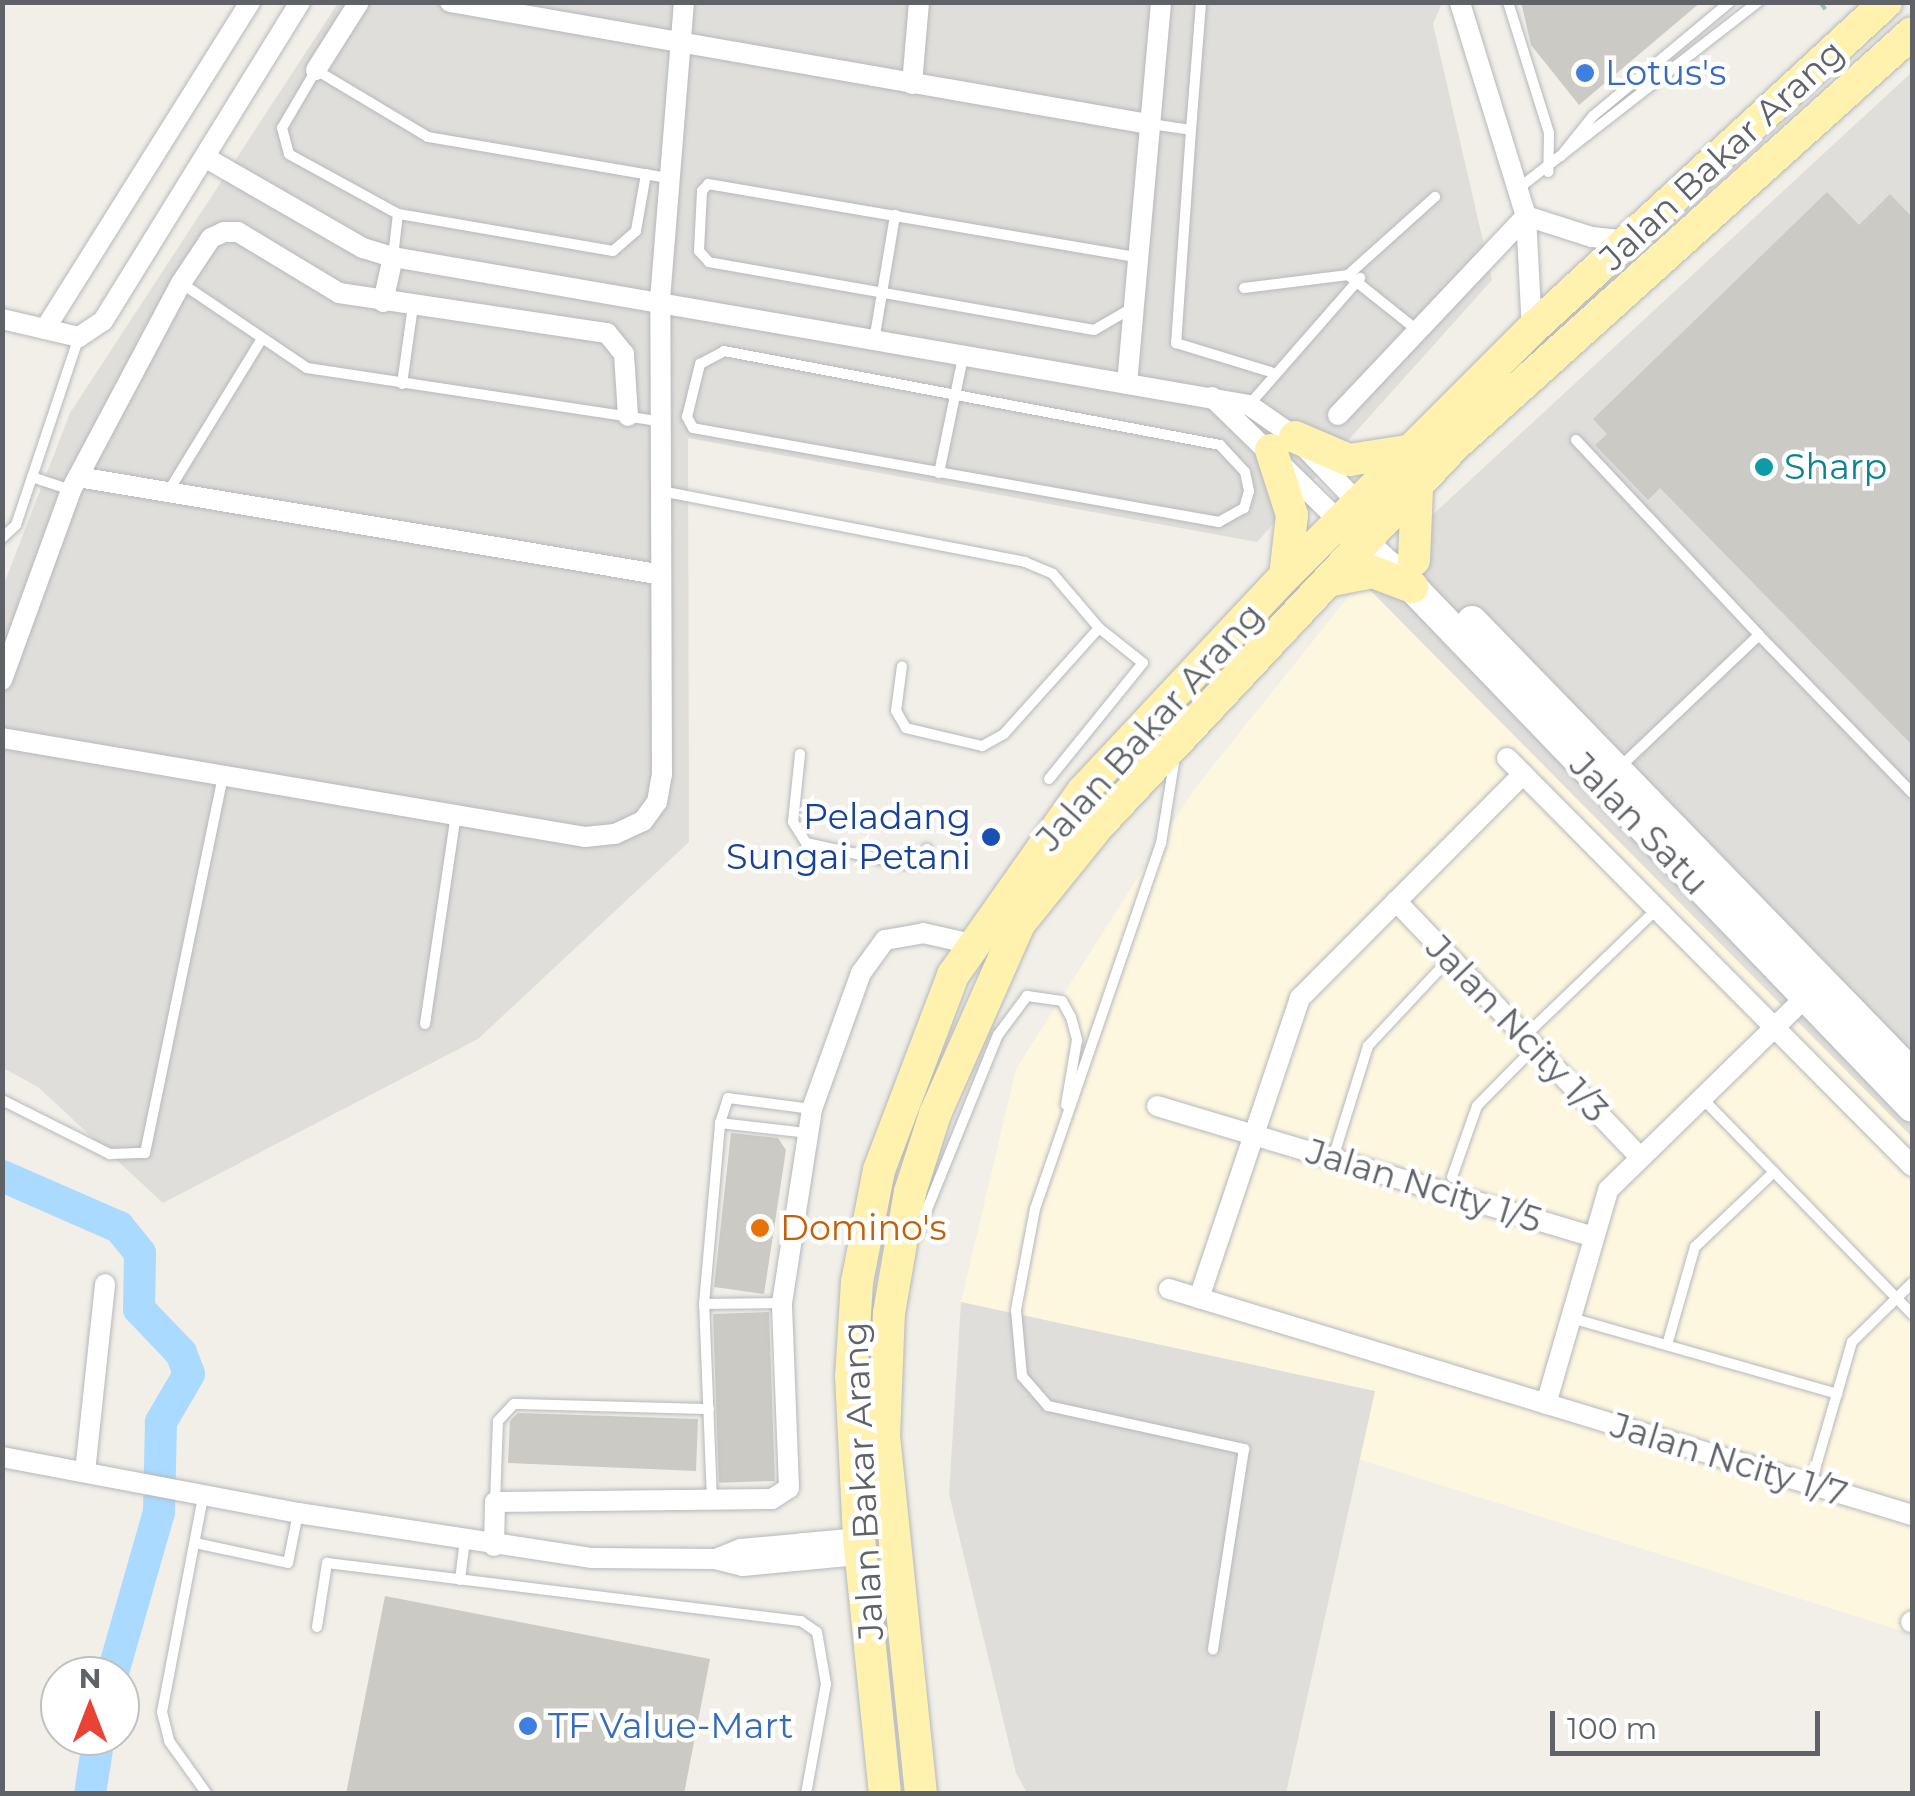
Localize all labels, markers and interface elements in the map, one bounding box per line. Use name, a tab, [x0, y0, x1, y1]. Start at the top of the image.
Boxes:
street label: Jalan Bakar Arang	[1591, 31, 1853, 279]
place label: Lotus's	[1605, 52, 1726, 94]
marker: Lotus's	[1574, 62, 1596, 84]
place label: Sharp	[1784, 446, 1887, 488]
marker: Sharp	[1753, 456, 1775, 478]
street label: Jalan Bakar Arang	[1028, 595, 1272, 859]
street label: Jalan Satu	[1561, 744, 1717, 904]
place label: Peladang Sungai Petani	[726, 796, 971, 878]
marker: Peladang Sungai Petani	[980, 826, 1002, 848]
street label: Jalan Ncity 1/3	[1417, 927, 1617, 1131]
street label: Jalan Ncity 1/5	[1302, 1130, 1546, 1242]
place label: Domino's	[780, 1207, 947, 1249]
marker: Domino's	[749, 1217, 771, 1239]
street label: Jalan Bakar Arang	[834, 1321, 892, 1641]
street label: Jalan Ncity 1/7	[1606, 1404, 1852, 1516]
north arrow	[40, 1656, 140, 1756]
text: N	[79, 1661, 101, 1695]
scale bar	[1555, 1691, 1825, 1753]
place label: TF Value-Mart	[548, 1705, 793, 1747]
text: 100 m	[1567, 1710, 1657, 1747]
marker: TF Value-Mart	[517, 1715, 539, 1737]

